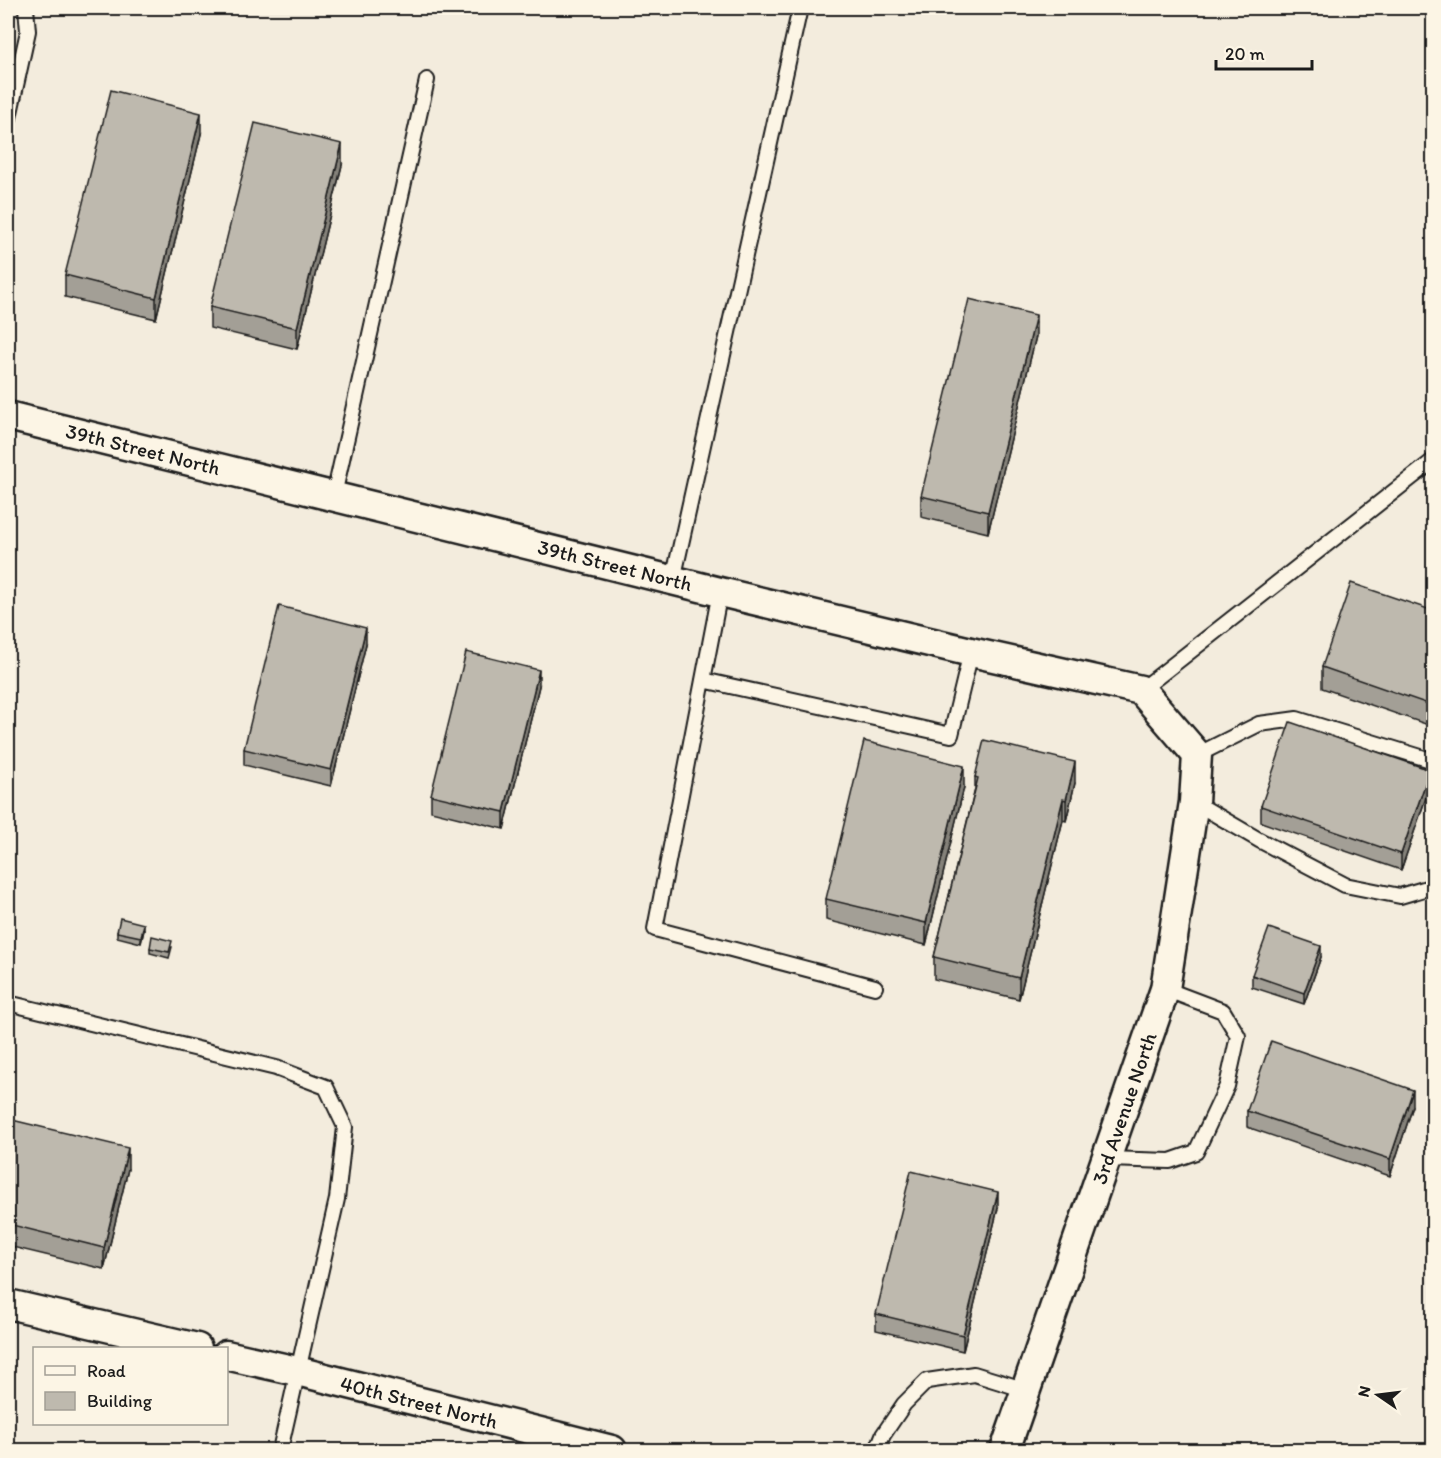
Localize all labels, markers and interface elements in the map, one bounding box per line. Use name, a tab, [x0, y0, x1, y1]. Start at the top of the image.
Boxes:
scale bar	[1216, 33, 1312, 71]
text: 20 m	[1225, 43, 1265, 65]
street label: 39th Street North	[63, 418, 223, 480]
street label: 39th Street North	[535, 534, 695, 596]
street label: 3rd Avenue North	[1086, 1028, 1162, 1187]
legend	[33, 1347, 228, 1425]
text: Road	[87, 1360, 126, 1382]
north arrow	[1348, 1365, 1408, 1425]
street label: 40th Street North	[338, 1370, 501, 1434]
text: N	[1353, 1384, 1374, 1399]
text: Building	[87, 1390, 153, 1412]

